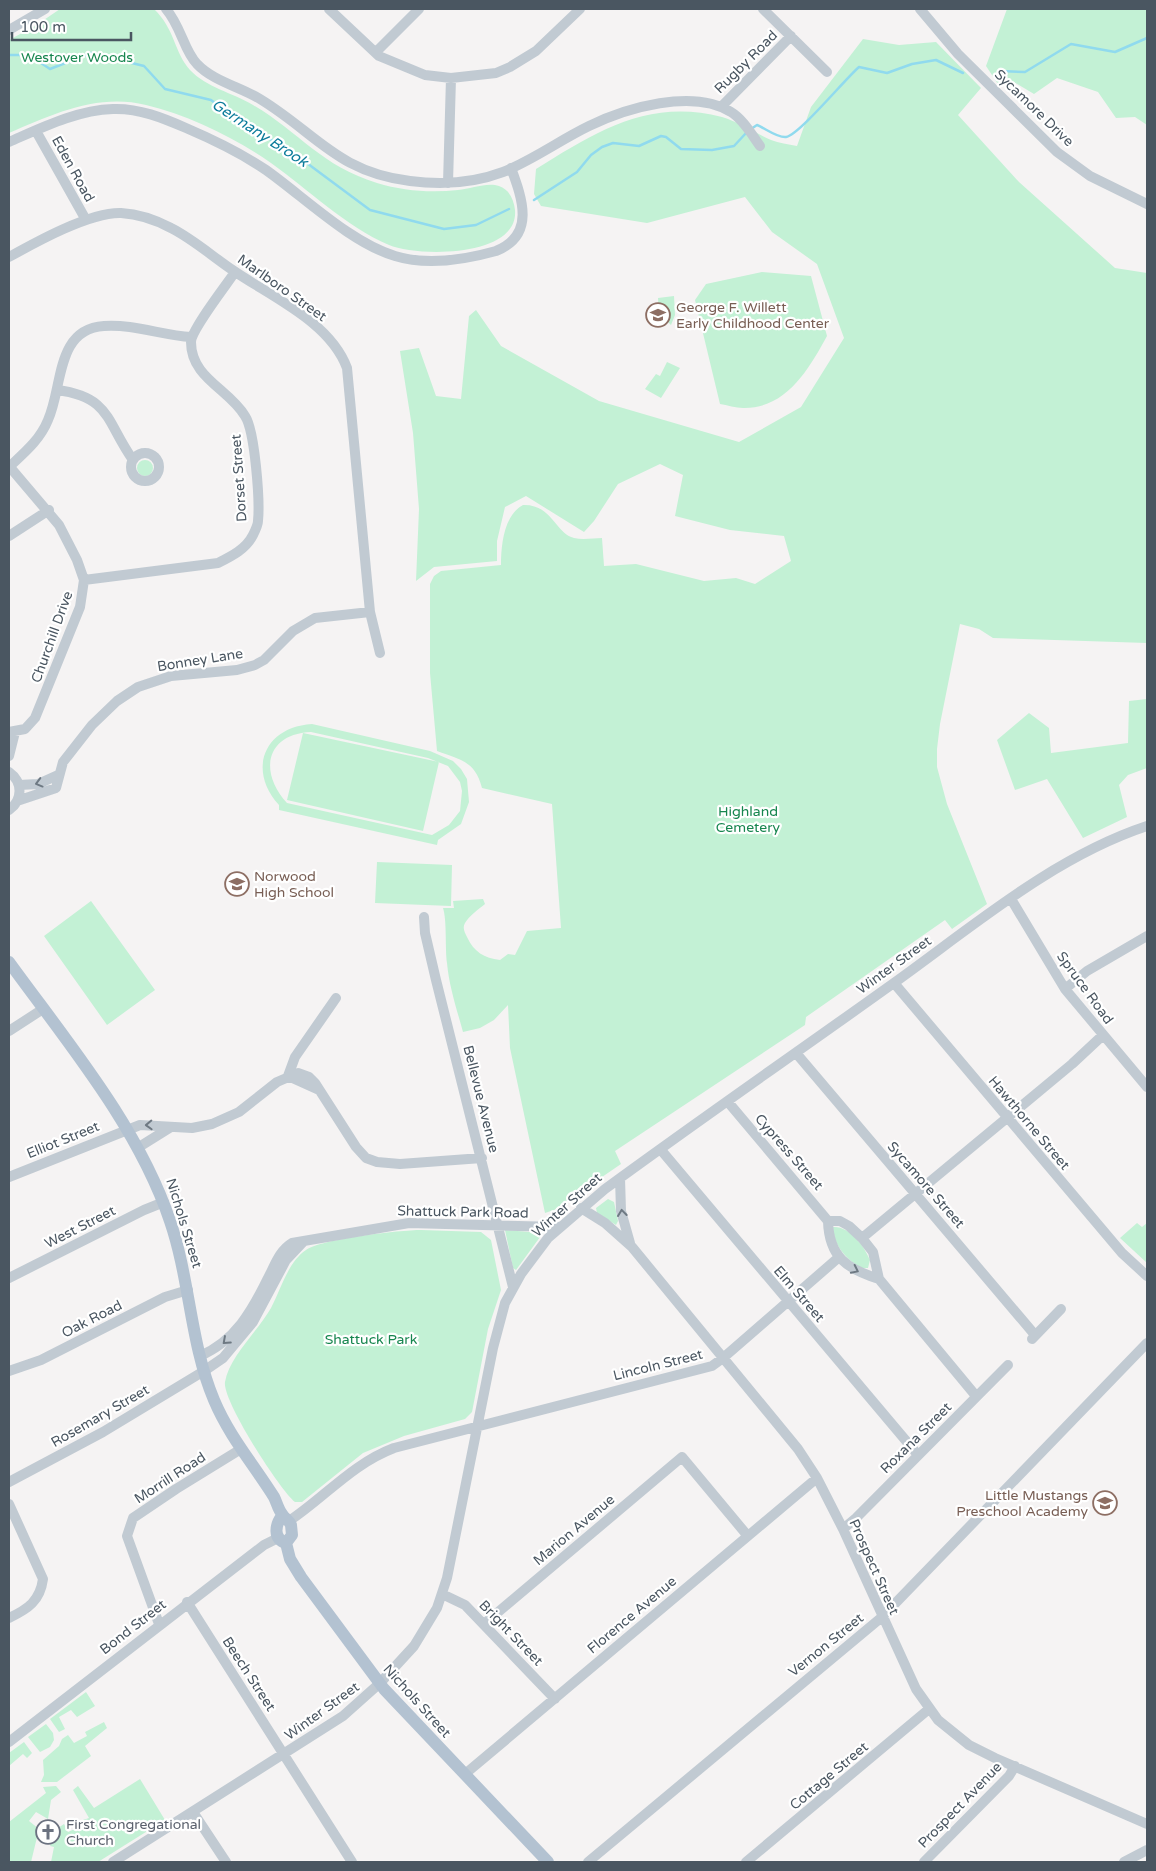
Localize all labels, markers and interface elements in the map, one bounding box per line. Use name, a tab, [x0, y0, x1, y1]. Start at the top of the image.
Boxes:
scale bar	[12, 10, 131, 42]
text: 100 m	[20, 18, 66, 36]
street label: Rugby Road	[711, 27, 781, 97]
park label: Westover Woods	[21, 49, 133, 66]
street label: Sycamore Drive	[991, 66, 1077, 150]
water label: Germany Brook	[209, 95, 313, 172]
street label: Eden Road	[48, 133, 98, 205]
street label: Marlboro Street	[234, 251, 330, 325]
place label: George F. Willett Early Childhood Center	[676, 299, 830, 332]
school or university icon: George F. Willett Early Childhood Center	[645, 302, 671, 328]
street label: Dorset Street	[227, 433, 251, 522]
street label: Churchill Drive	[28, 589, 77, 685]
street label: Bonney Lane	[156, 645, 244, 675]
one-way arrow	[36, 777, 44, 787]
park label: Highland Cemetery	[716, 803, 781, 836]
place label: Norwood High School	[254, 868, 334, 901]
school or university icon: Norwood High School	[224, 871, 250, 897]
street label: Winter Street	[853, 932, 935, 998]
street label: Spruce Road	[1053, 948, 1117, 1028]
street label: Bellevue Avenue	[459, 1044, 503, 1154]
street label: Hawthorne Street	[985, 1073, 1074, 1174]
street label: Cypress Street	[751, 1110, 827, 1194]
street label: Elliot Street	[24, 1117, 102, 1162]
one-way arrow	[145, 1119, 153, 1130]
street label: Sycamore Street	[884, 1138, 969, 1232]
street label: Winter Street	[529, 1169, 606, 1241]
street label: Nichols Street	[162, 1176, 206, 1271]
street label: West Street	[42, 1202, 119, 1252]
street label: Shattuck Park Road	[397, 1202, 529, 1222]
one-way arrow	[617, 1209, 628, 1217]
street label: Elm Street	[770, 1262, 828, 1326]
one-way arrow	[850, 1264, 859, 1274]
street label: Oak Road	[59, 1297, 125, 1341]
park label: Shattuck Park	[325, 1331, 418, 1348]
one-way arrow	[222, 1335, 231, 1344]
street label: Lincoln Street	[611, 1346, 705, 1384]
street label: Rosemary Street	[48, 1381, 153, 1451]
street label: Roxana Street	[877, 1398, 956, 1477]
street label: Morrill Road	[131, 1449, 209, 1507]
place label: Little Mustangs Preschool Academy	[956, 1487, 1088, 1520]
school or university icon: Little Mustangs Preschool Academy	[1092, 1490, 1118, 1516]
street label: Marion Avenue	[530, 1491, 618, 1569]
street label: Prospect Street	[845, 1517, 903, 1618]
street label: Florence Avenue	[584, 1573, 680, 1657]
street label: Bond Street	[97, 1596, 170, 1658]
street label: Bright Street	[475, 1597, 547, 1670]
street label: Vernon Street	[785, 1609, 867, 1680]
street label: Beech Street	[219, 1634, 280, 1715]
street label: Nichols Street	[380, 1661, 455, 1742]
street label: Winter Street	[281, 1678, 363, 1744]
street label: Cottage Street	[786, 1738, 872, 1814]
street label: Prospect Avenue	[915, 1758, 1005, 1852]
place label: First Congregational Church	[66, 1816, 201, 1849]
church icon: First Congregational Church	[35, 1819, 61, 1845]

